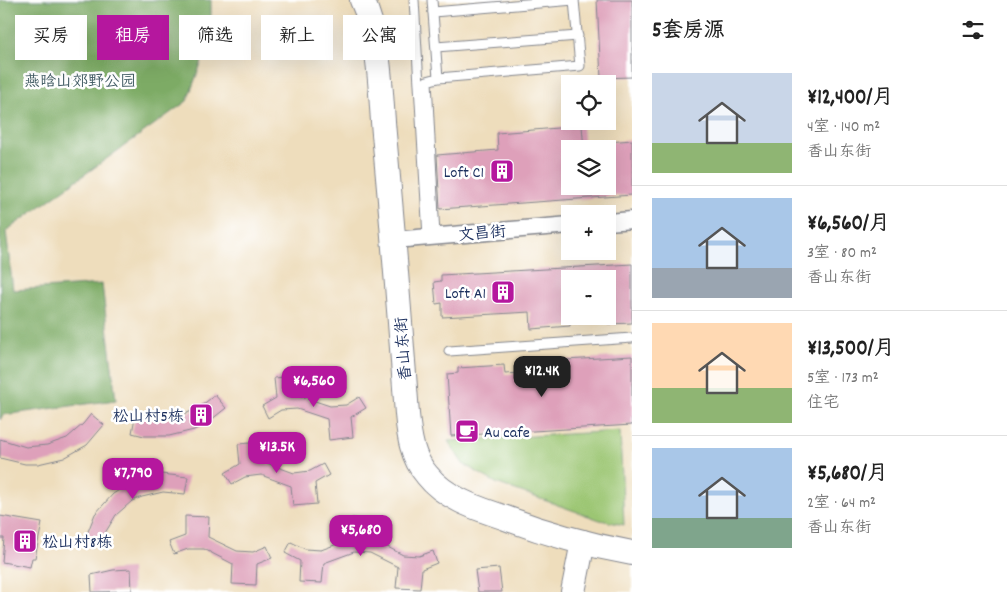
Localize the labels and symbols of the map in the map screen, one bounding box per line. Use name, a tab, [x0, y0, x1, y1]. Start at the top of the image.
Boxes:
park label: 燕晗山郊野公园	[24, 71, 136, 94]
building icon: Loft C1	[489, 158, 515, 184]
place label: Loft C1	[444, 162, 484, 185]
street label: 文昌街	[457, 221, 507, 248]
building icon: Loft A1	[490, 279, 516, 305]
place label: Loft A1	[445, 283, 486, 306]
street label: 香山东街	[391, 316, 418, 382]
pin: ¥12.4K	[501, 356, 583, 398]
pin: ¥6,560	[273, 366, 355, 408]
building icon: 松山村5栋	[188, 402, 214, 428]
place label: 松山村5栋	[113, 406, 184, 429]
cafe icon: Au cafe	[454, 418, 480, 444]
place label: Au cafe	[484, 422, 530, 445]
pin: ¥13.5K	[236, 432, 318, 474]
pin: ¥7,790	[92, 458, 174, 500]
pin: ¥5,680	[320, 514, 402, 557]
building icon: 松山村8栋	[12, 528, 38, 554]
place label: 松山村8栋	[42, 532, 112, 555]

